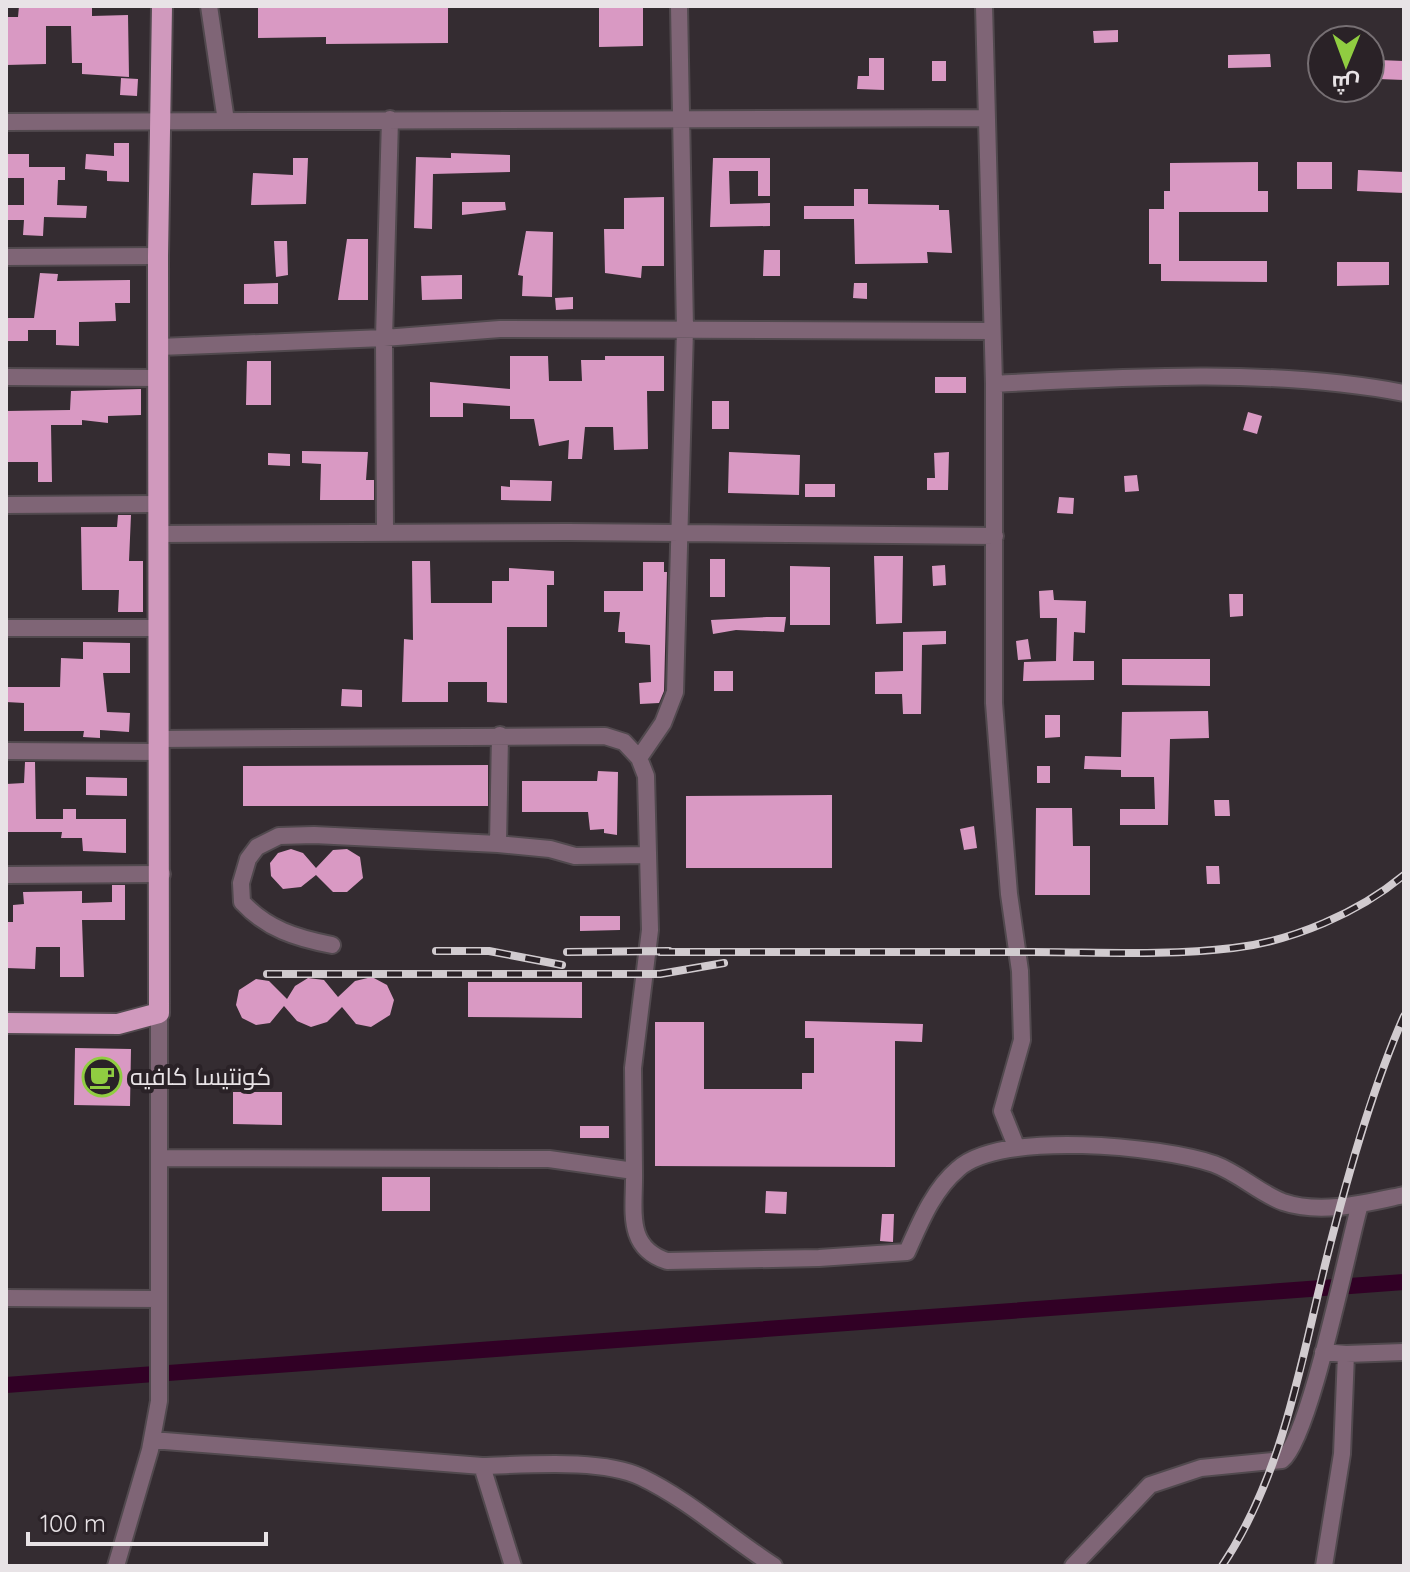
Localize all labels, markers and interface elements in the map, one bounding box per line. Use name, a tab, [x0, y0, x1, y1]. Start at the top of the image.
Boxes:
north arrow	[1306, 24, 1386, 104]
text: ش	[1331, 70, 1360, 98]
cafe icon: كونتيسا كافيه	[81, 1056, 123, 1098]
place label: كونتيسا كافيه	[130, 1061, 271, 1091]
scale bar	[28, 1496, 266, 1546]
text: 100 m	[40, 1508, 106, 1538]

